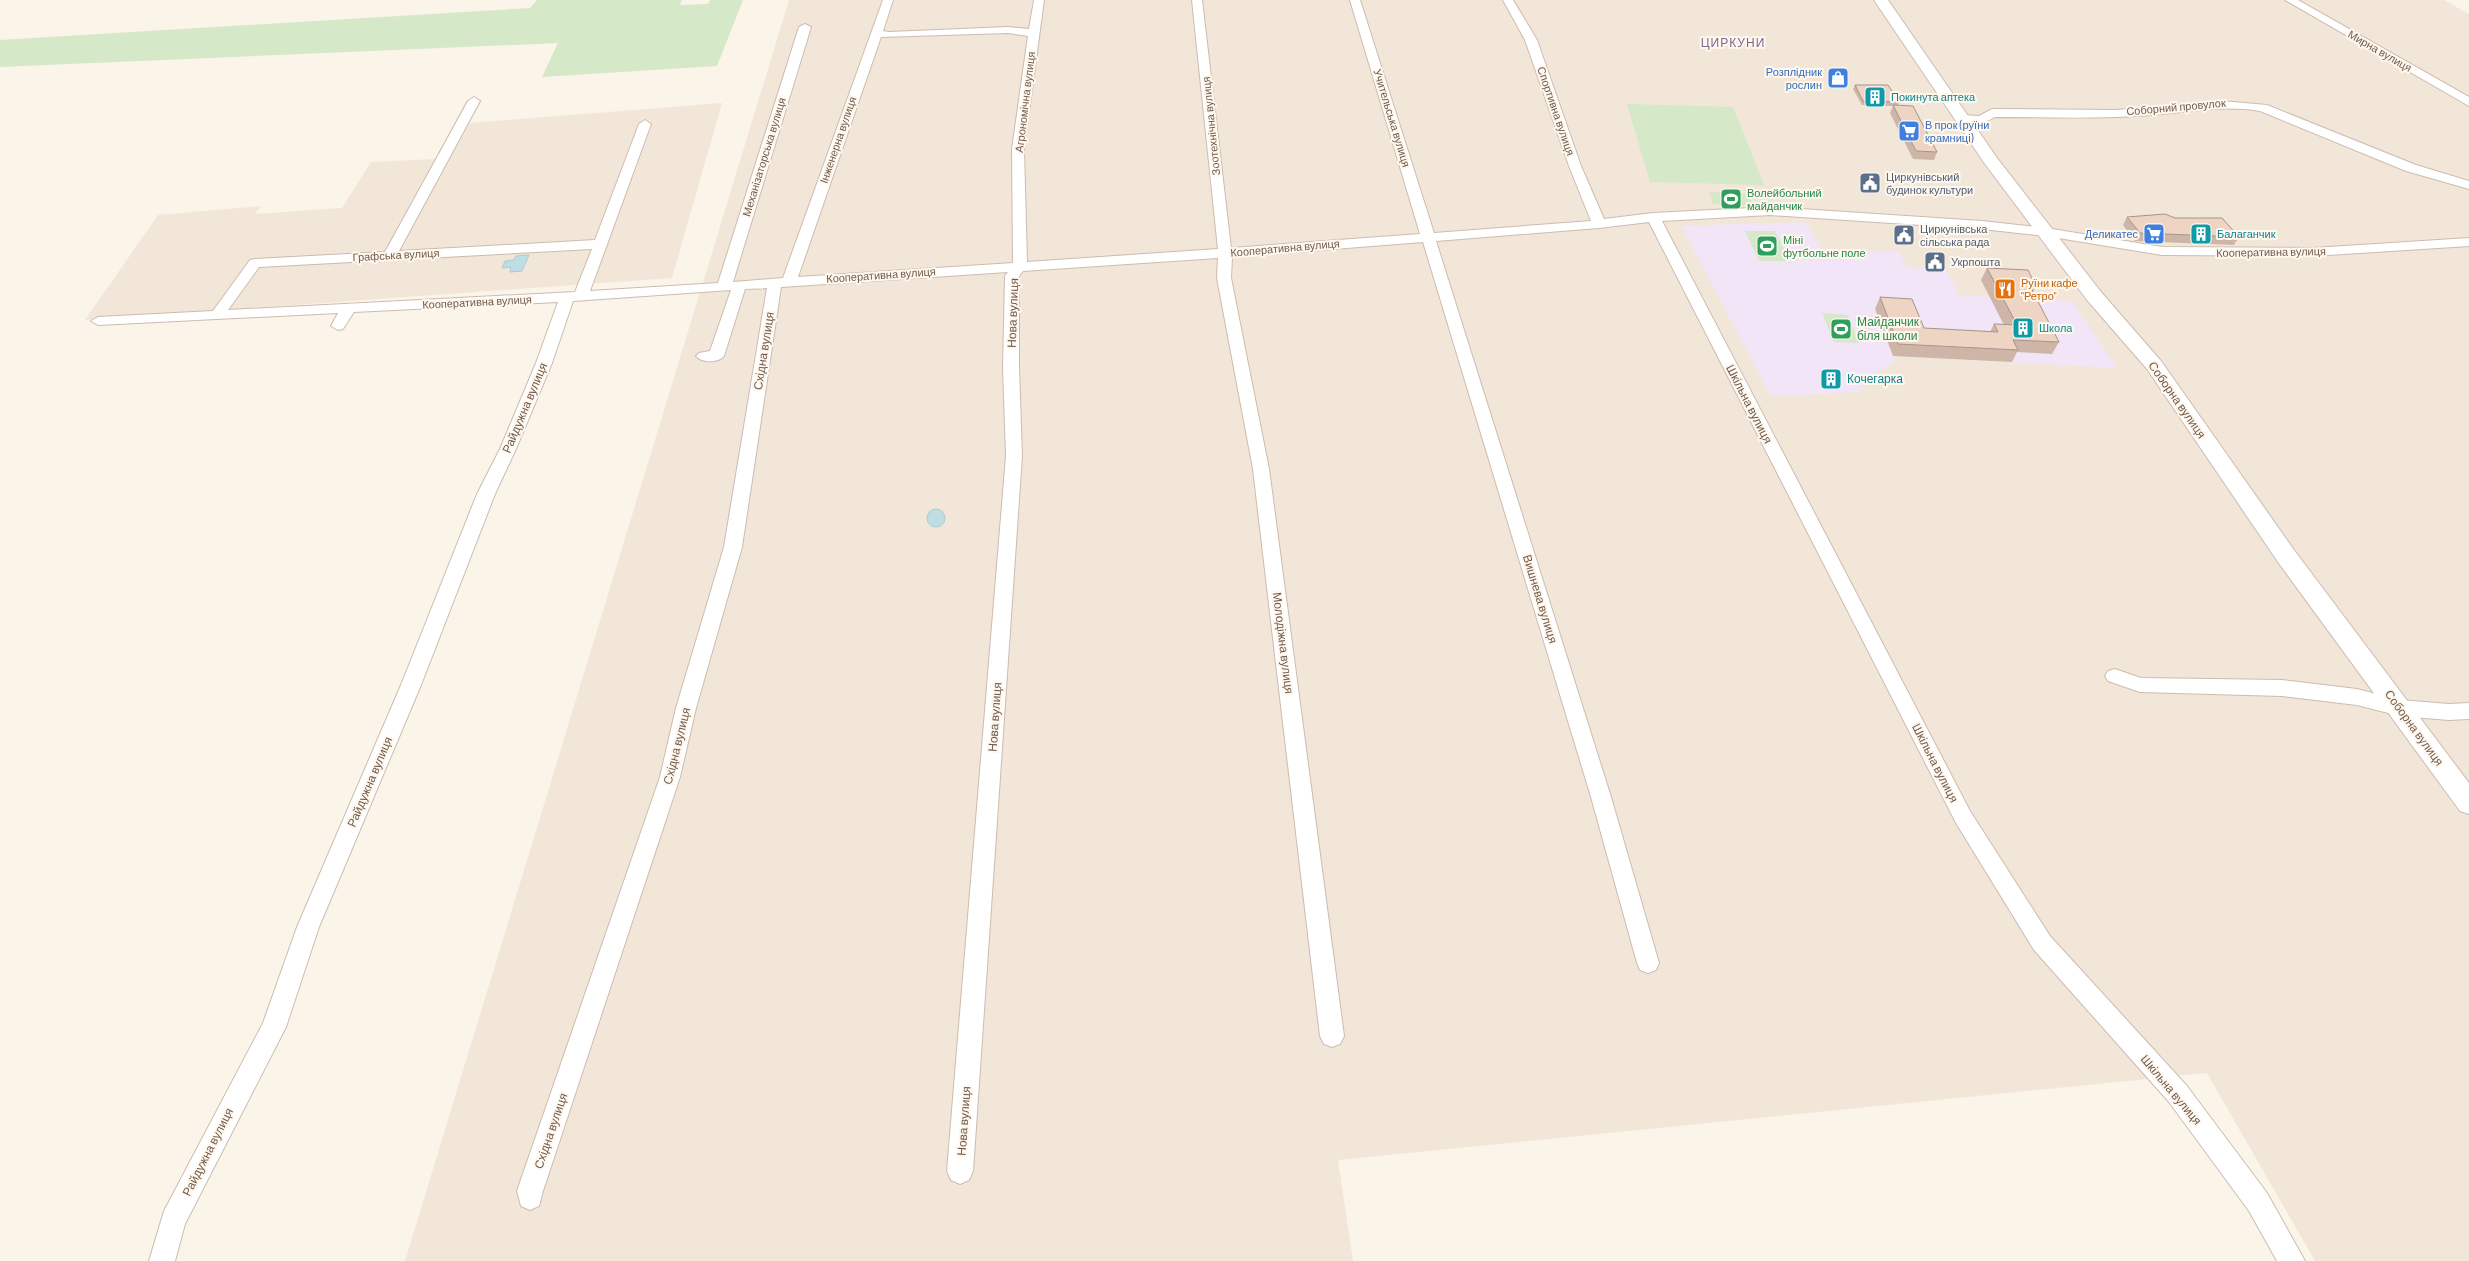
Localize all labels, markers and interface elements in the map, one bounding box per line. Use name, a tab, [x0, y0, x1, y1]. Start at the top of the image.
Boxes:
street label: Мирна вулиця	[2346, 27, 2414, 74]
district label: ЦИРКУНИ	[1701, 35, 1765, 50]
street label: Агрономічна вулиця	[1012, 51, 1037, 153]
street label: Спортивна вулиця	[1535, 65, 1578, 157]
place label: Розплідник рослин	[1766, 65, 1822, 91]
shop icon: Розплідник рослин	[1826, 66, 1850, 90]
street label: Учительська вулиця	[1371, 67, 1414, 169]
street label: Зоотехнічна вулиця	[1199, 76, 1222, 176]
building icon: Покинута аптека	[1863, 85, 1887, 109]
place label: Покинута аптека	[1891, 90, 1976, 103]
street label: Інженерна вулиця	[817, 95, 858, 185]
street label: Механізаторська вулиця	[739, 96, 788, 218]
street label: Соборний провулок	[2126, 96, 2226, 117]
place label: В прок (руїни крамниці)	[1925, 118, 1989, 144]
supermarket icon: В прок (руїни крамниці)	[1897, 119, 1921, 143]
place label: Циркунівський будинок культури	[1886, 170, 1973, 196]
public building icon: Циркунівський будинок культури	[1858, 171, 1882, 195]
place label: Волейбольний майданчик	[1747, 186, 1822, 212]
sports icon: Волейбольний майданчик	[1719, 187, 1743, 211]
place label: Циркунівська сільська рада	[1920, 222, 1990, 248]
supermarket icon: Деликатес	[2142, 222, 2166, 246]
building icon: Балаганчик	[2189, 222, 2213, 246]
public building icon: Циркунівська сільська рада	[1892, 223, 1916, 247]
place label: Деликатес	[2085, 227, 2138, 240]
place label: Балаганчик	[2217, 227, 2276, 240]
place label: Міні футбольне поле	[1783, 233, 1866, 259]
sports icon: Міні футбольне поле	[1755, 234, 1779, 258]
street label: Кооперативна вулиця	[1230, 236, 1340, 259]
street label: Кооперативна вулиця	[2216, 244, 2326, 259]
street label: Графська вулиця	[352, 246, 440, 263]
public building icon: Укрпошта	[1923, 250, 1947, 274]
place label: Укрпошта	[1951, 255, 2001, 268]
street label: Кооперативна вулиця	[826, 264, 936, 285]
place label: Руїни кафе "Ретро"	[2021, 276, 2078, 302]
restaurant icon: Руїни кафе "Ретро"	[1993, 277, 2017, 301]
street label: Нова вулиця	[1004, 278, 1021, 348]
street label: Кооперативна вулиця	[422, 292, 532, 311]
street label: Східна вулиця	[750, 311, 777, 391]
place label: Майданчик біля школи	[1857, 314, 1920, 342]
building icon: Школа	[2011, 316, 2035, 340]
sports icon: Майданчик біля школи	[1829, 317, 1853, 341]
place label: Школа	[2039, 321, 2073, 334]
street label: Соборна вулиця	[2145, 358, 2209, 441]
street label: Райдужна вулиця	[499, 360, 550, 455]
street label: Шкільна вулиця	[1723, 362, 1776, 446]
building icon: Кочегарка	[1819, 367, 1843, 391]
place label: Кочегарка	[1847, 371, 1903, 386]
street label: Вишнева вулиця	[1520, 553, 1561, 645]
street label: Молодіжна вулиця	[1270, 591, 1297, 695]
street label: Нова вулиця	[985, 682, 1004, 752]
street label: Соборна вулиця	[2382, 687, 2447, 769]
street label: Східна вулиця	[660, 706, 693, 786]
street label: Шкільна вулиця	[1909, 721, 1962, 805]
street label: Райдужна вулиця	[344, 734, 395, 829]
street label: Шкільна вулиця	[2138, 1052, 2205, 1128]
street label: Нова вулиця	[954, 1086, 973, 1156]
street label: Східна вулиця	[531, 1091, 570, 1171]
street label: Райдужна вулиця	[179, 1105, 236, 1198]

